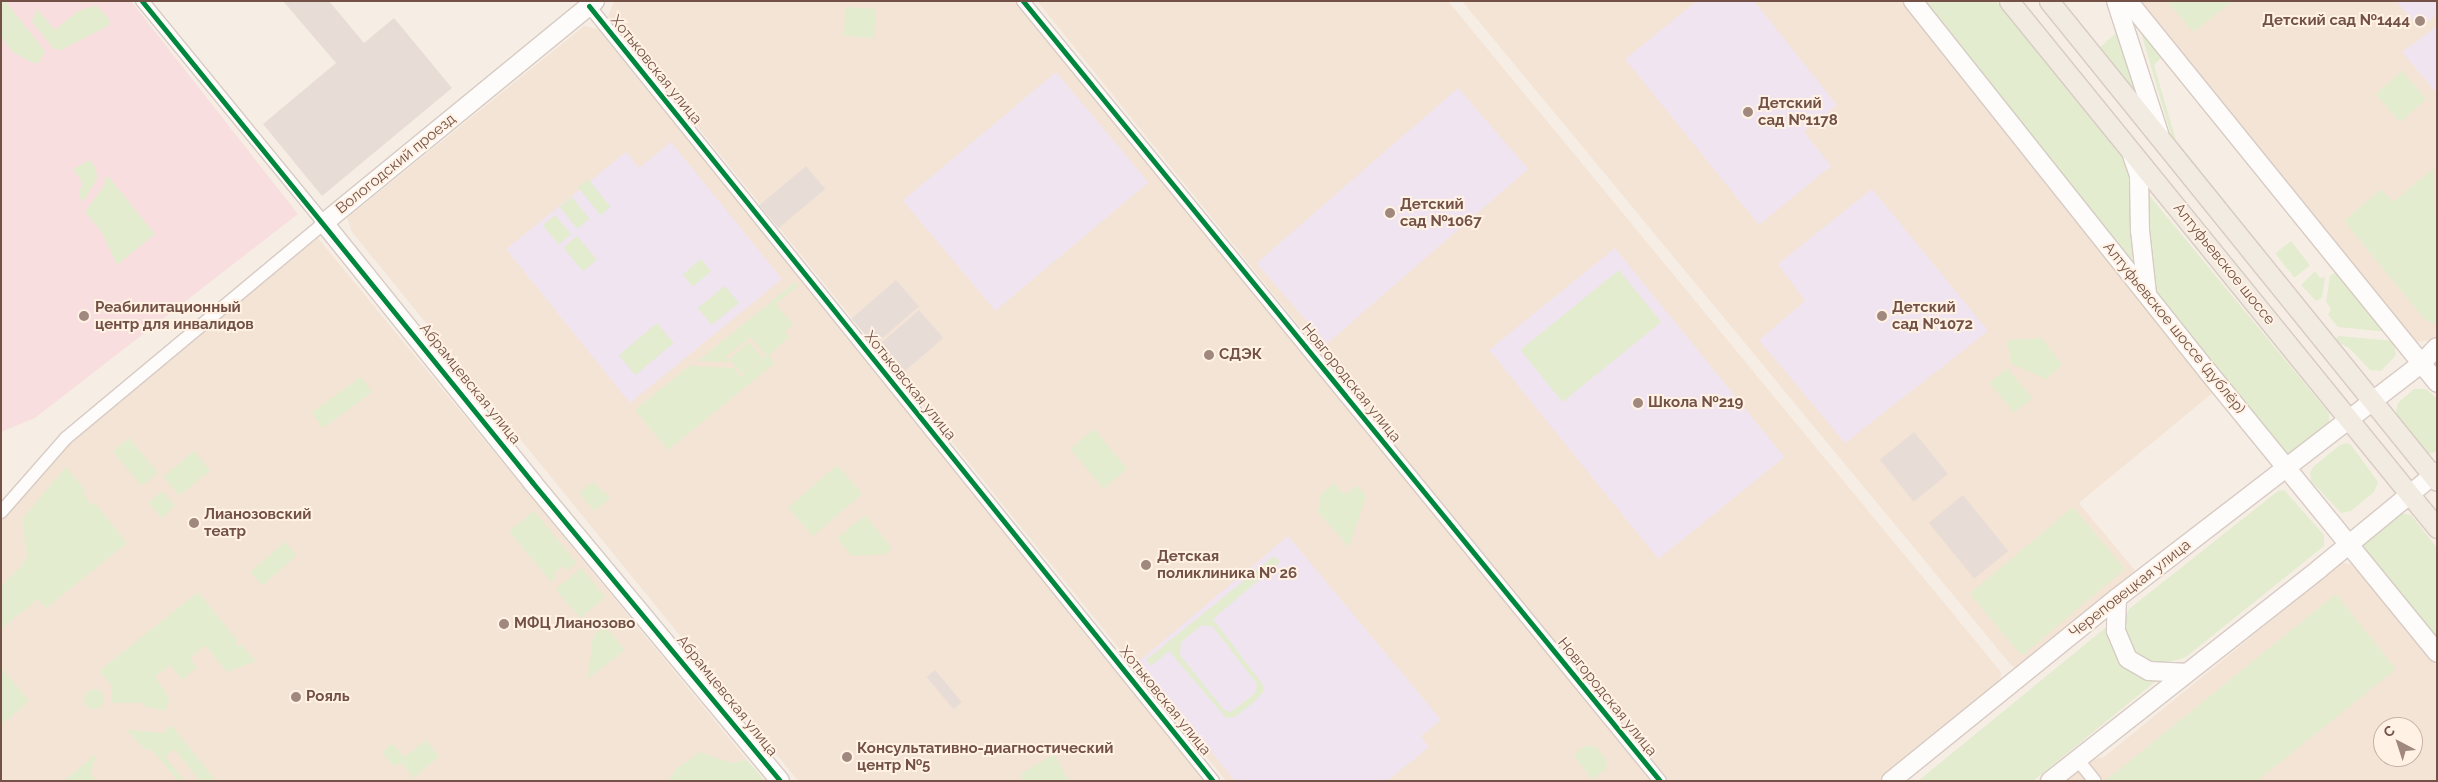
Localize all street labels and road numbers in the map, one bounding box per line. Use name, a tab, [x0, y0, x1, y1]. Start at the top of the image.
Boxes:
street label: Хотьковская улица	[606, 12, 706, 128]
street label: Вологодский проезд	[333, 110, 459, 218]
street label: Алтуфьевское шоссе	[2169, 199, 2279, 329]
street label: Алтуфьевское шоссе (дублёр)	[2099, 239, 2249, 417]
street label: Абрамцевская улица	[416, 320, 524, 448]
street label: Новгородская улица	[1297, 320, 1405, 446]
street label: Хотьковская улица	[860, 328, 960, 444]
street label: Череповецкая улица	[2066, 536, 2194, 642]
street label: Абрамцевская улица	[673, 632, 781, 760]
street label: Новгородская улица	[1553, 634, 1661, 760]
street label: Хотьковская улица	[1115, 643, 1215, 759]

